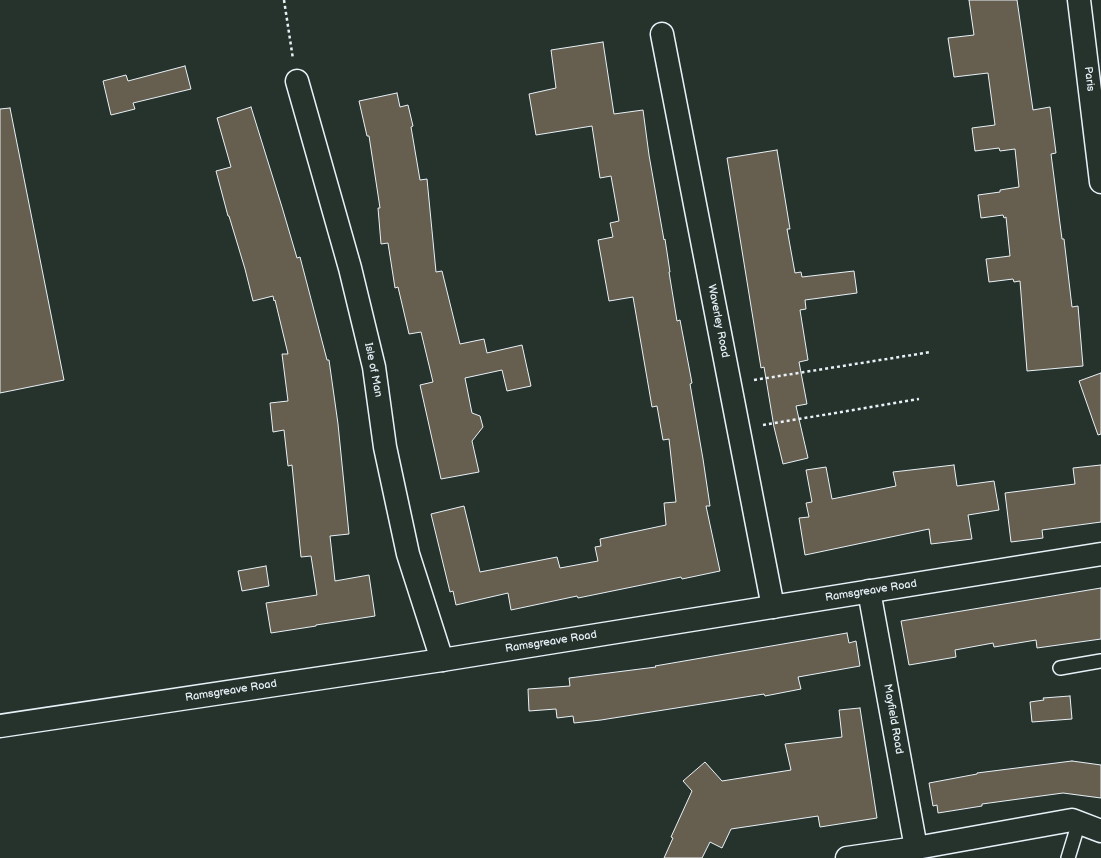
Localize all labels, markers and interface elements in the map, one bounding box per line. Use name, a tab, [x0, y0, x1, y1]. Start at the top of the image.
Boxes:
street label: Paris	[1081, 66, 1097, 92]
street label: Waverley Road	[704, 283, 732, 359]
street label: Isle of Man	[361, 342, 385, 398]
street label: Ramsgreave Road	[824, 577, 918, 605]
street label: Ramsgreave Road	[504, 628, 598, 656]
street label: Ramsgreave Road	[184, 677, 278, 705]
street label: Mayfield Road	[880, 683, 906, 755]

